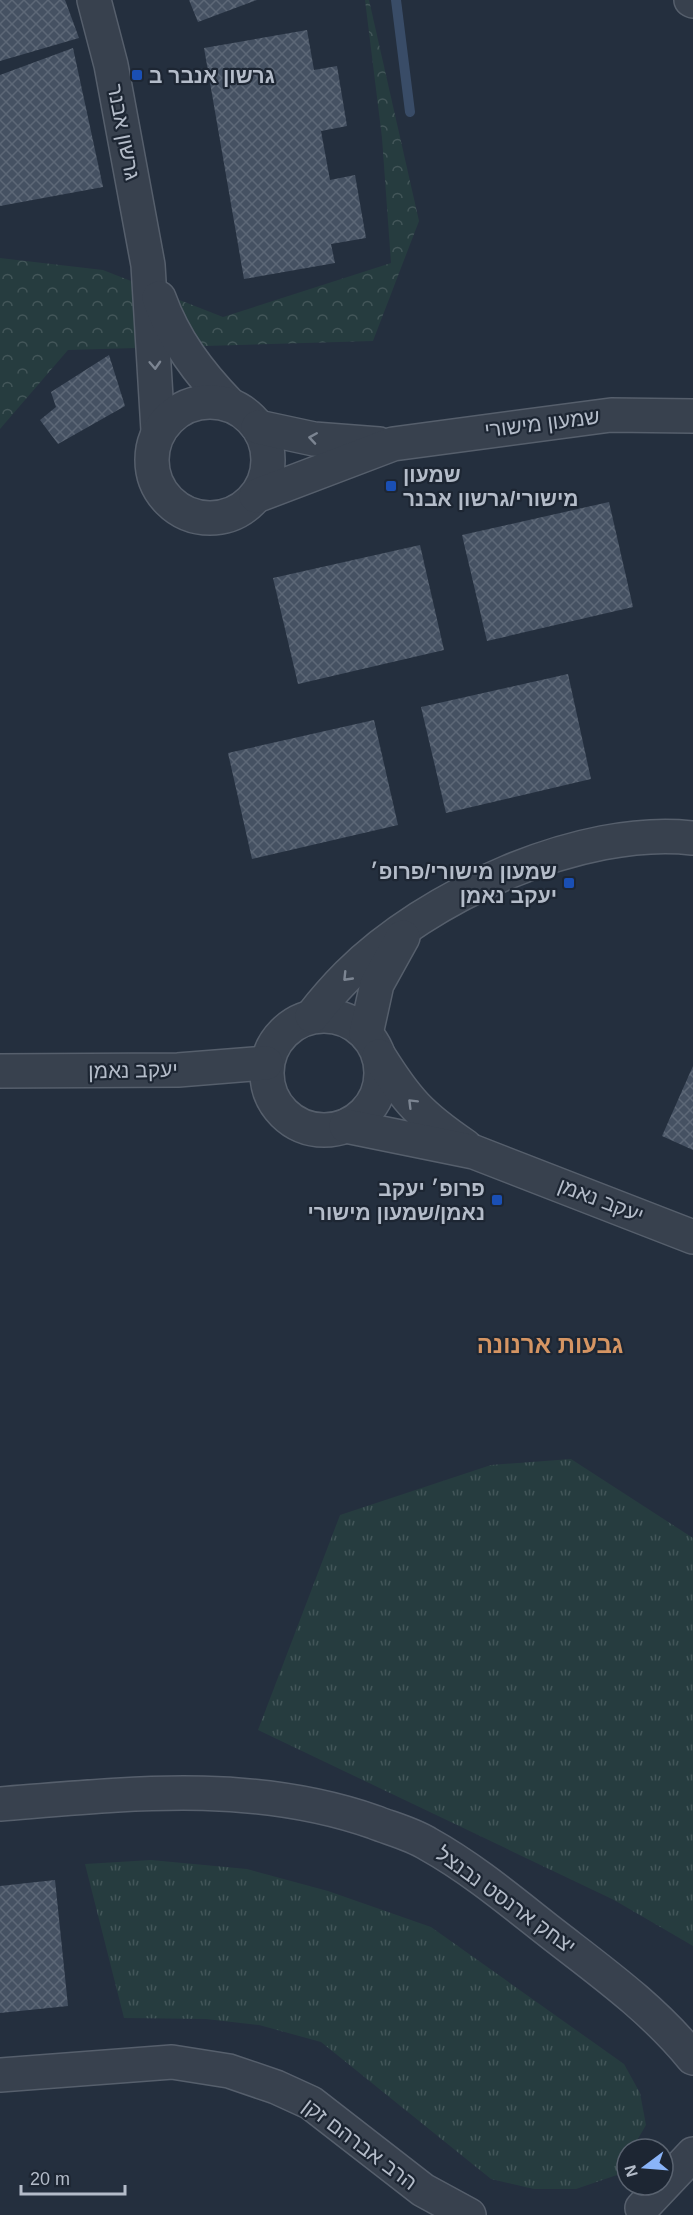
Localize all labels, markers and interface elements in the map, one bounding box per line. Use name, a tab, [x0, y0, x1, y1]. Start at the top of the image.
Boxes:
place label: גרשון אנבר ב	[149, 64, 275, 87]
marker: גרשון אנבר ב	[130, 68, 144, 82]
street label: גרשון אבנר	[103, 82, 145, 182]
one-way arrow	[149, 361, 162, 370]
street label: שמעון מישורי	[483, 405, 601, 441]
one-way arrow	[309, 432, 319, 445]
place label: שמעון מישורי/גרשון אבנר	[403, 463, 579, 510]
marker: שמעון מישורי/גרשון אבנר	[384, 479, 398, 493]
place label: שמעון מישורי/פרופ׳ יעקב נאמן	[370, 860, 557, 907]
marker: שמעון מישורי/פרופ׳ יעקב נאמן	[562, 876, 576, 890]
one-way arrow	[343, 969, 354, 980]
street label: יעקב נאמן	[88, 1058, 178, 1082]
one-way arrow	[408, 1100, 419, 1111]
street label: יעקב נאמן	[555, 1173, 647, 1227]
place label: פרופ׳ יעקב נאמן/שמעון מישורי	[307, 1177, 485, 1224]
marker: פרופ׳ יעקב נאמן/שמעון מישורי	[490, 1193, 504, 1207]
district label: גבעות ארנונה	[477, 1331, 623, 1358]
street label: יצחק ארנסט נבנצל	[432, 1842, 580, 1958]
street label: הרב אברהם זקן	[299, 2094, 421, 2194]
north arrow	[615, 2137, 675, 2197]
scale bar	[21, 2158, 124, 2196]
text: N	[621, 2163, 641, 2179]
text: 20 m	[30, 2169, 70, 2189]

